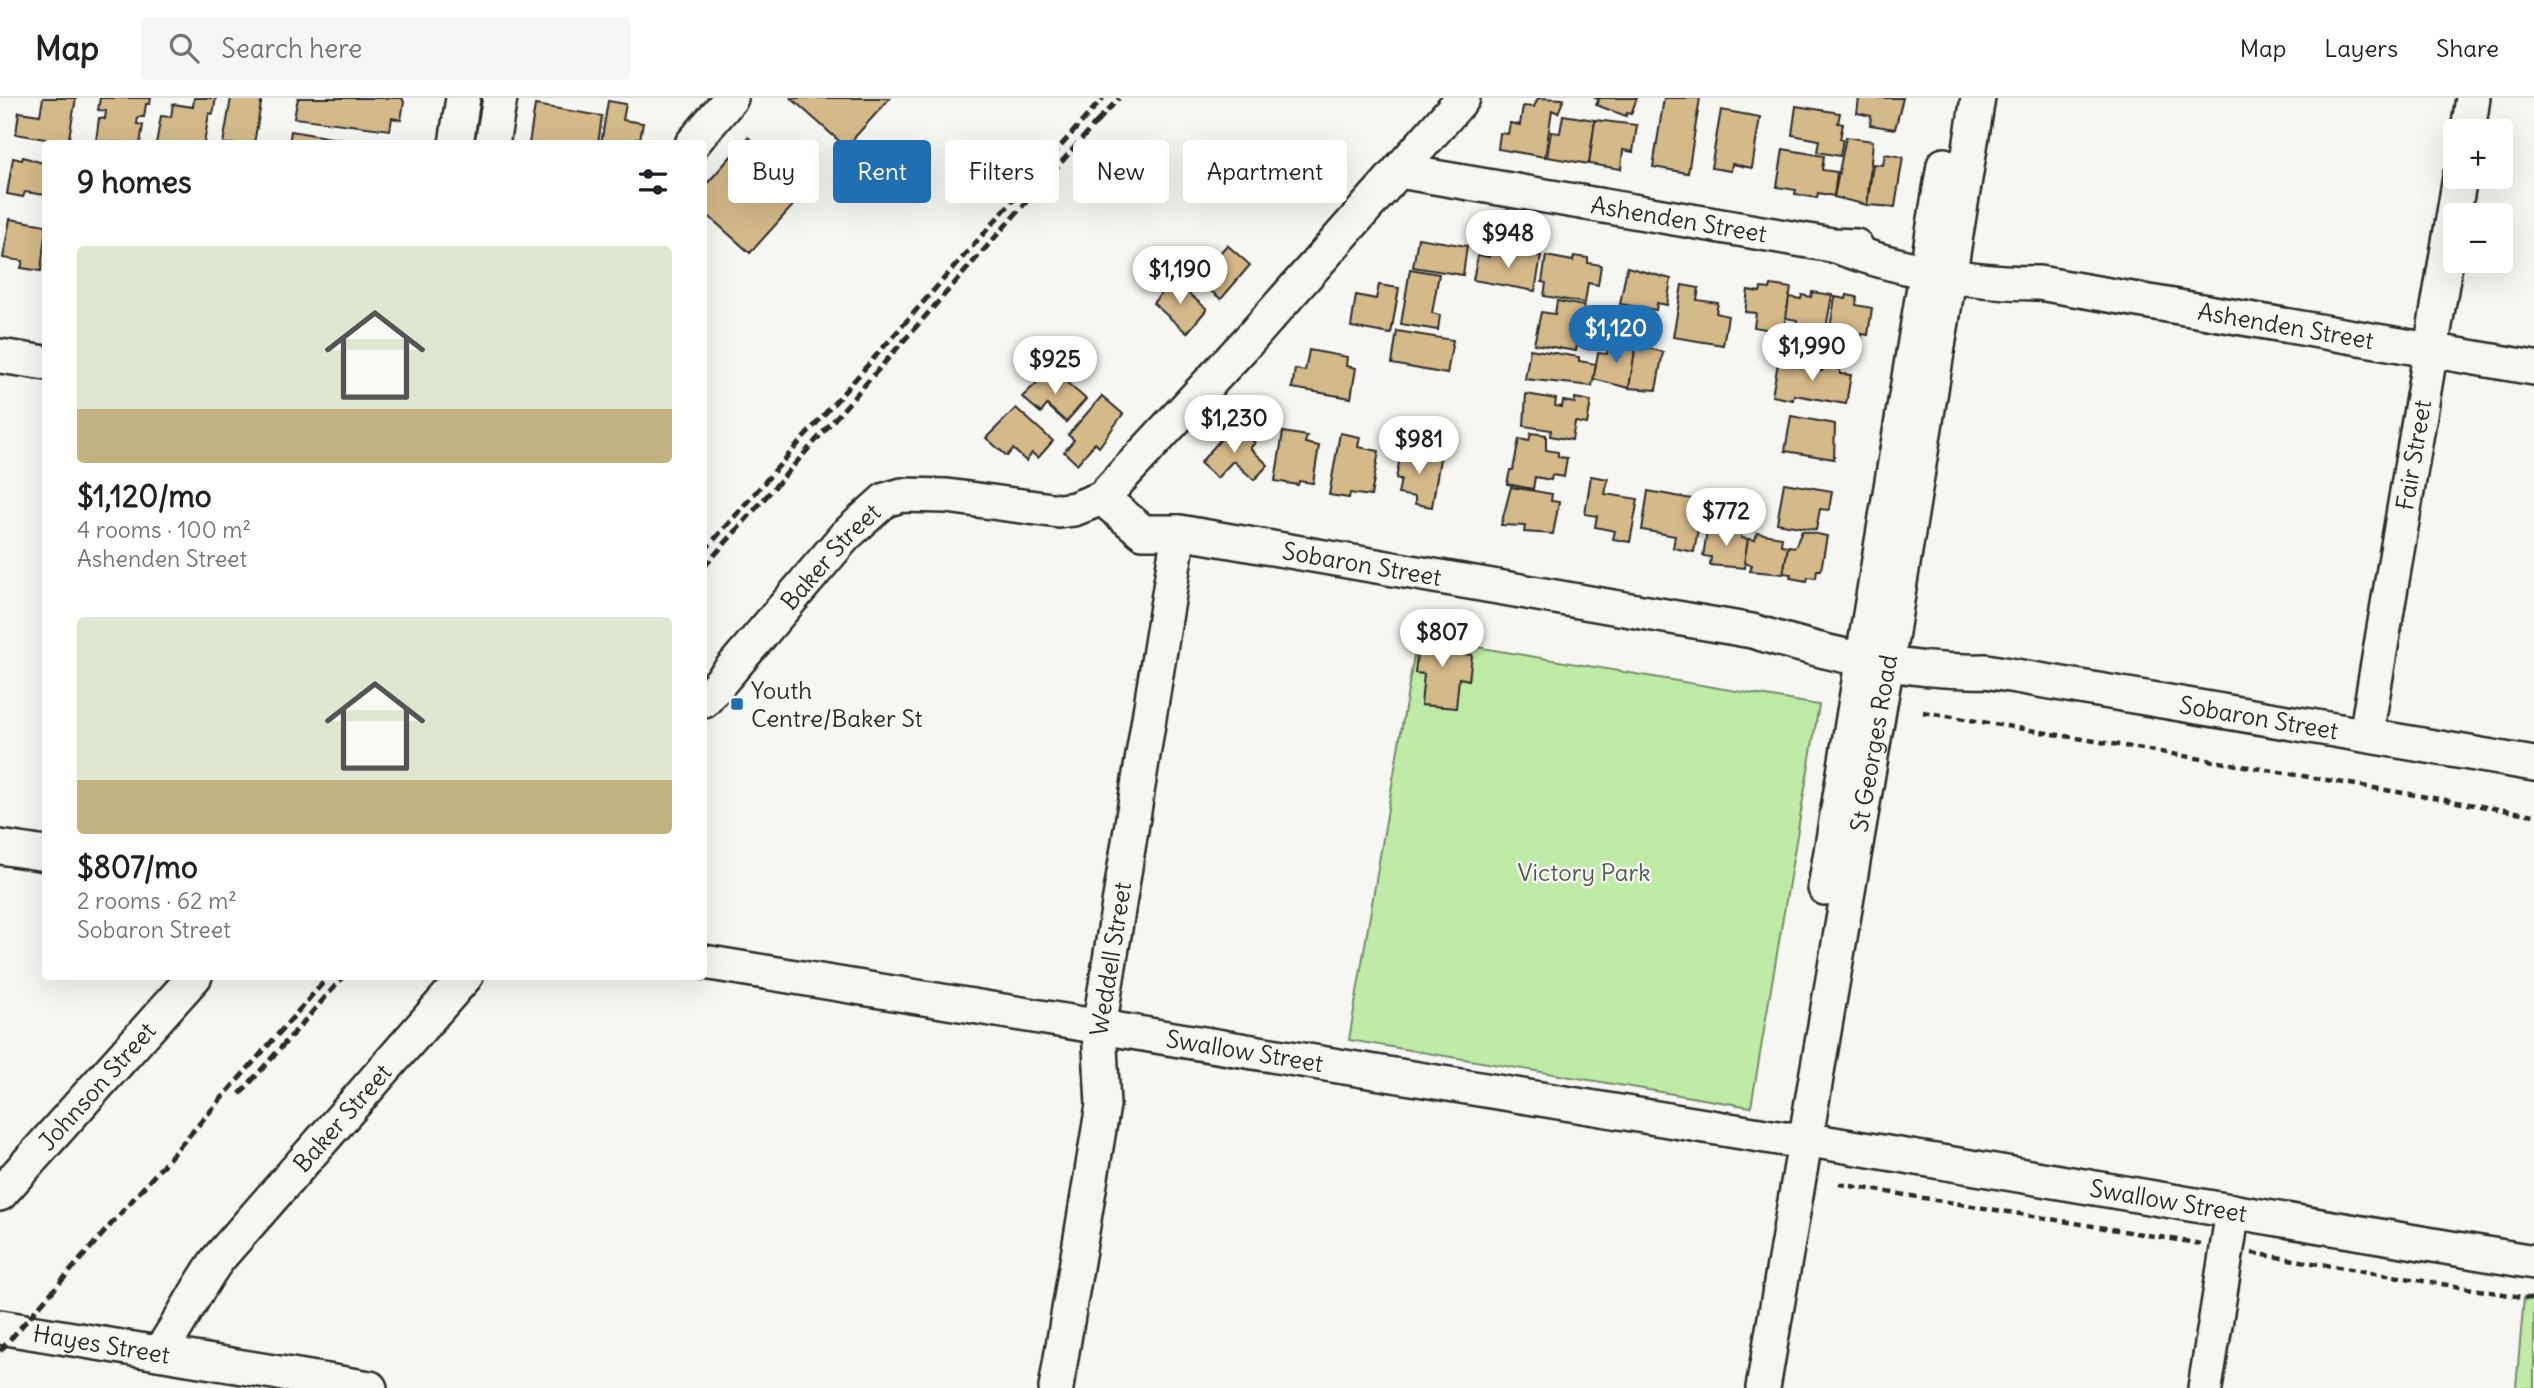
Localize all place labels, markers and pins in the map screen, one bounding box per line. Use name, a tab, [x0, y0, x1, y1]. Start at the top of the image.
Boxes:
pin: $948	[1467, 211, 1549, 270]
pin: $1,190	[1123, 246, 1237, 306]
pin: $1,120	[1559, 306, 1673, 365]
pin: $1,990	[1755, 324, 1869, 383]
pin: $925	[1014, 336, 1096, 396]
pin: $1,230	[1177, 396, 1291, 455]
pin: $981	[1378, 416, 1460, 476]
pin: $772	[1685, 489, 1767, 548]
pin: $807	[1401, 610, 1483, 669]
place label: Youth Centre/Baker St	[751, 675, 923, 733]
marker: Youth Centre/Baker St	[729, 696, 745, 712]

